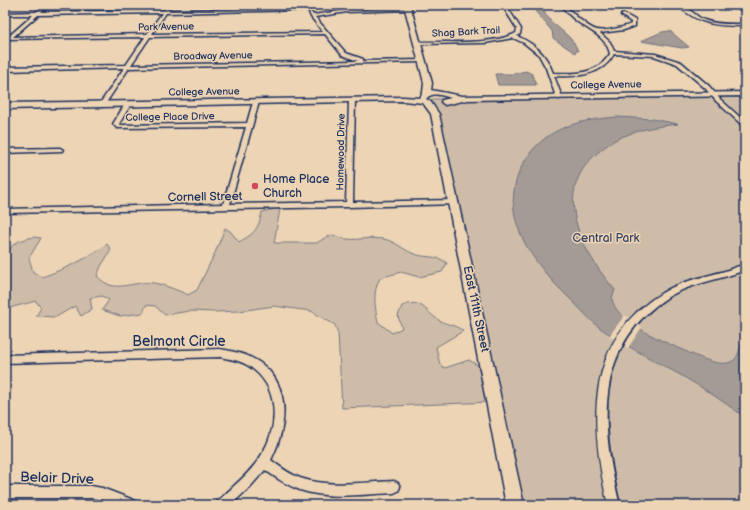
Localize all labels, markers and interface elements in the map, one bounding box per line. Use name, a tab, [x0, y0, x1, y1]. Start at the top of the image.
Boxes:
street label: Park Avenue	[138, 21, 194, 33]
street label: Shag Bark Trail	[432, 24, 500, 40]
street label: Broadway Avenue	[173, 49, 253, 63]
street label: College Avenue	[570, 78, 642, 92]
street label: College Avenue	[168, 85, 240, 99]
street label: College Place Drive	[125, 110, 215, 124]
street label: Homewood Drive	[334, 113, 348, 191]
place label: Home Place Church	[263, 172, 329, 201]
marker: Home Place Church	[250, 181, 260, 191]
street label: Cornell Street	[167, 189, 243, 205]
park label: Central Park	[573, 231, 640, 246]
street label: East 111th Street	[460, 265, 493, 354]
street label: Belmont Circle	[132, 333, 226, 350]
street label: Belair Drive	[20, 468, 94, 488]

